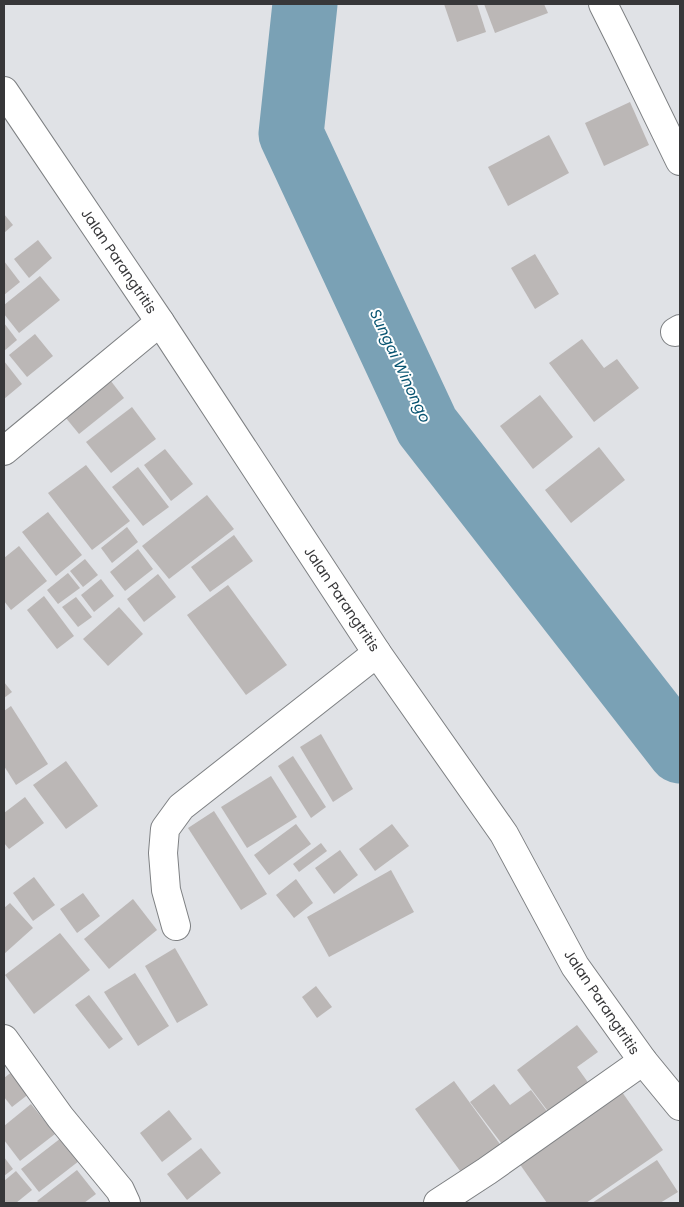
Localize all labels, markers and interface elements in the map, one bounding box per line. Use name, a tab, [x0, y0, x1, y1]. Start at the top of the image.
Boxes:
street label: Jalan Parangtritis	[76, 205, 162, 317]
water label: Sungai Winongo	[365, 305, 436, 426]
street label: Jalan Parangtritis	[299, 543, 385, 655]
street label: Jalan Parangtritis	[559, 946, 645, 1058]

